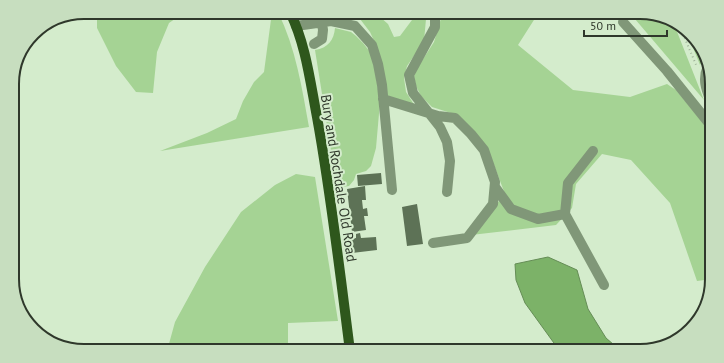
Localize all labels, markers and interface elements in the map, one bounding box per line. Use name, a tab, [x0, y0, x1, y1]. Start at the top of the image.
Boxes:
scale bar	[584, 12, 667, 38]
text: 50 m	[590, 18, 616, 33]
street label: Bury and Rochdale Old Road	[317, 93, 361, 263]

